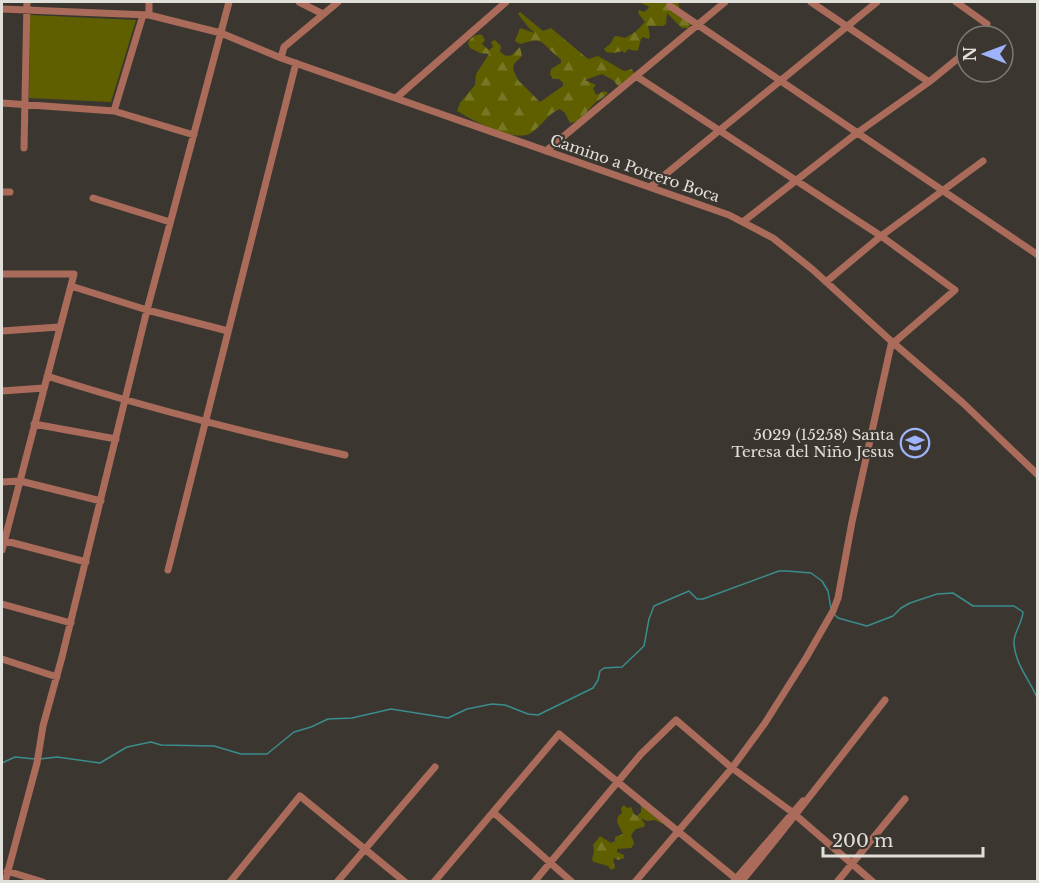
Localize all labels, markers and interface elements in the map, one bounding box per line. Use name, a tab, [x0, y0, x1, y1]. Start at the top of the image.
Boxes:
north arrow	[955, 24, 1015, 84]
text: N	[960, 46, 980, 62]
street label: Camino a Potrero Boca	[548, 130, 723, 206]
place label: 5029 (15258) Santa Teresa del Niño Jesus	[732, 425, 895, 461]
school or university icon: 5029 (15258) Santa Teresa del Niño Jesus	[899, 427, 931, 459]
scale bar	[823, 820, 984, 858]
text: 200 m	[832, 830, 893, 852]

